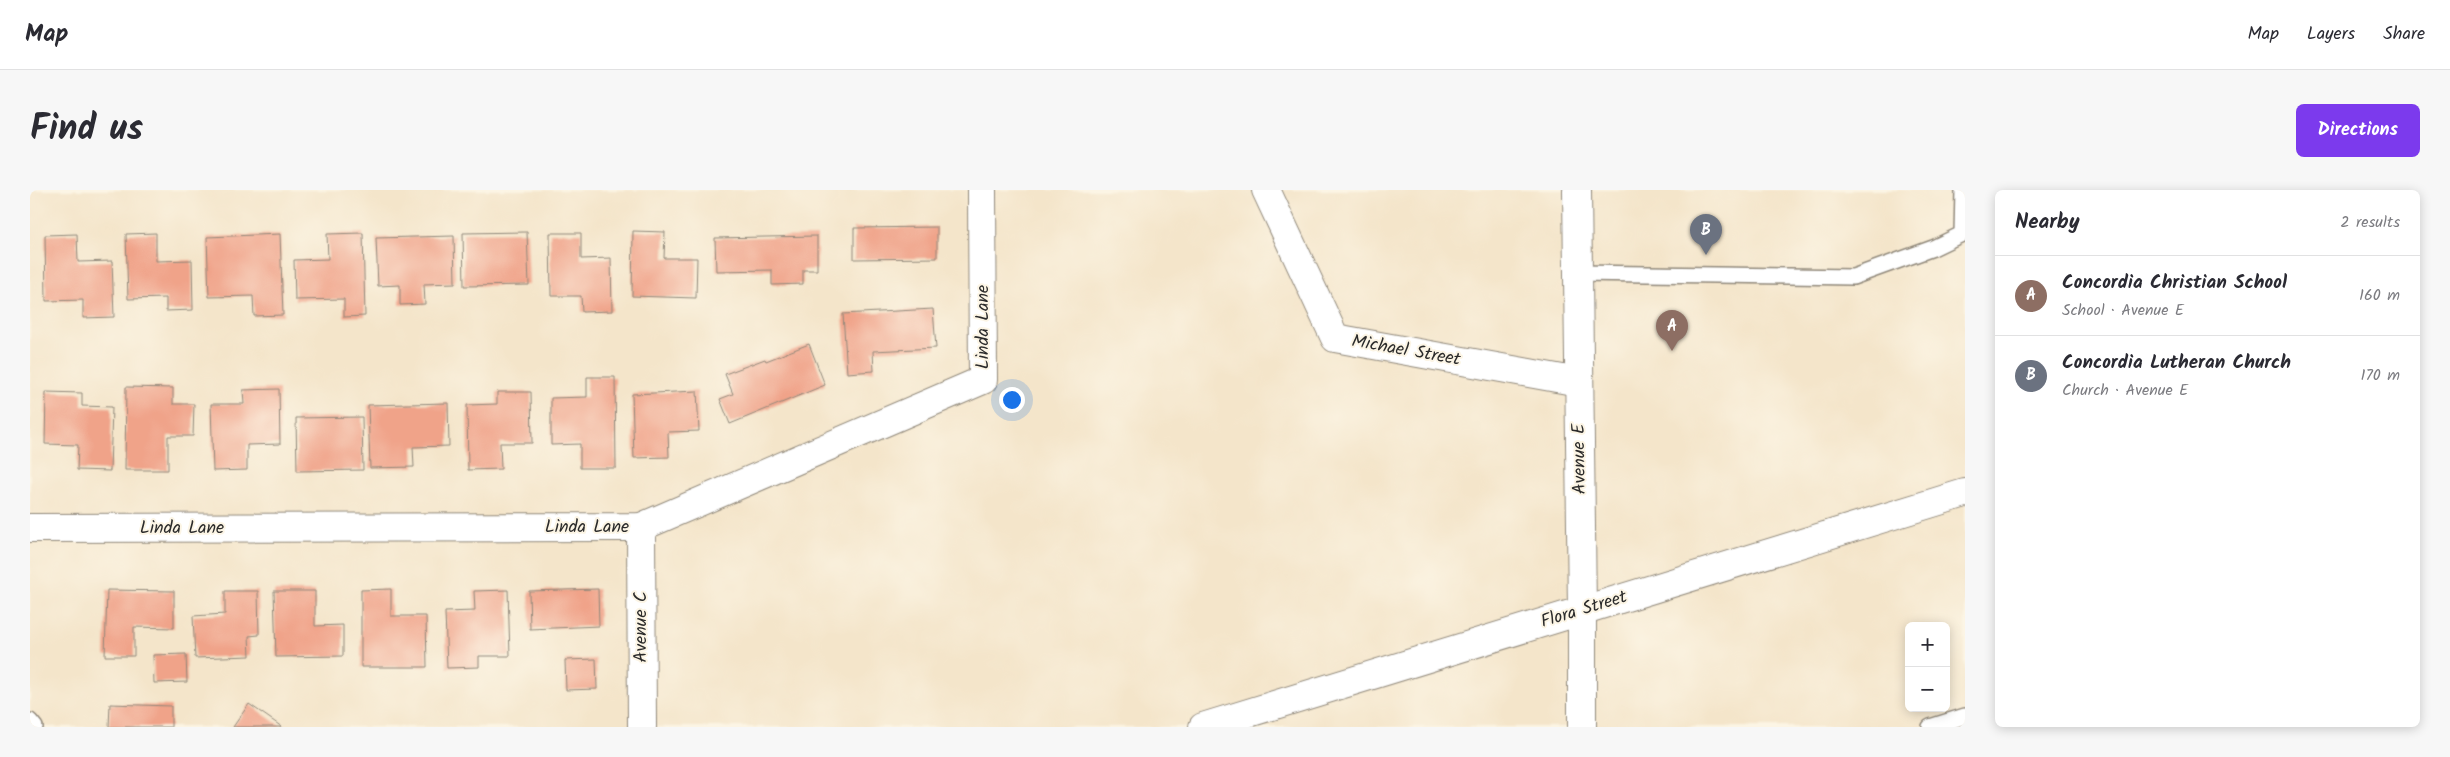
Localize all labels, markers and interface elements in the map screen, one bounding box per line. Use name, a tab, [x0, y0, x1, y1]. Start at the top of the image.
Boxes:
text: Map	[25, 15, 68, 54]
text: Map	[2248, 20, 2279, 49]
text: Layers	[2307, 20, 2355, 49]
text: Share	[2383, 20, 2425, 49]
text: Find us	[30, 102, 143, 158]
button: Directions	[2296, 104, 2420, 157]
text: Nearby	[2015, 206, 2080, 239]
text: 2 results	[2340, 210, 2400, 235]
pin: B	[1690, 214, 1722, 255]
text: Concordia Christian School	[2062, 268, 2287, 298]
text: A	[2026, 283, 2036, 308]
text: 160 m	[2359, 283, 2400, 308]
street label: Linda Lane	[969, 285, 998, 369]
text: School · Avenue E	[2062, 298, 2184, 323]
pin: A	[1656, 310, 1688, 351]
street label: Michael Street	[1349, 327, 1464, 375]
text: Concordia Lutheran Church	[2062, 348, 2291, 378]
text: B	[2026, 363, 2036, 388]
text: 170 m	[2360, 363, 2400, 388]
text: Church · Avenue E	[2062, 378, 2188, 403]
your location	[999, 387, 1025, 413]
street label: Avenue E	[1565, 423, 1595, 495]
street label: Linda Lane	[545, 513, 629, 542]
street label: Linda Lane	[140, 514, 224, 543]
street label: Flora Street	[1537, 583, 1632, 637]
street label: Avenue C	[627, 592, 656, 663]
map controls	[1905, 622, 1950, 712]
button: +	[1905, 622, 1950, 667]
button: −	[1905, 667, 1950, 712]

